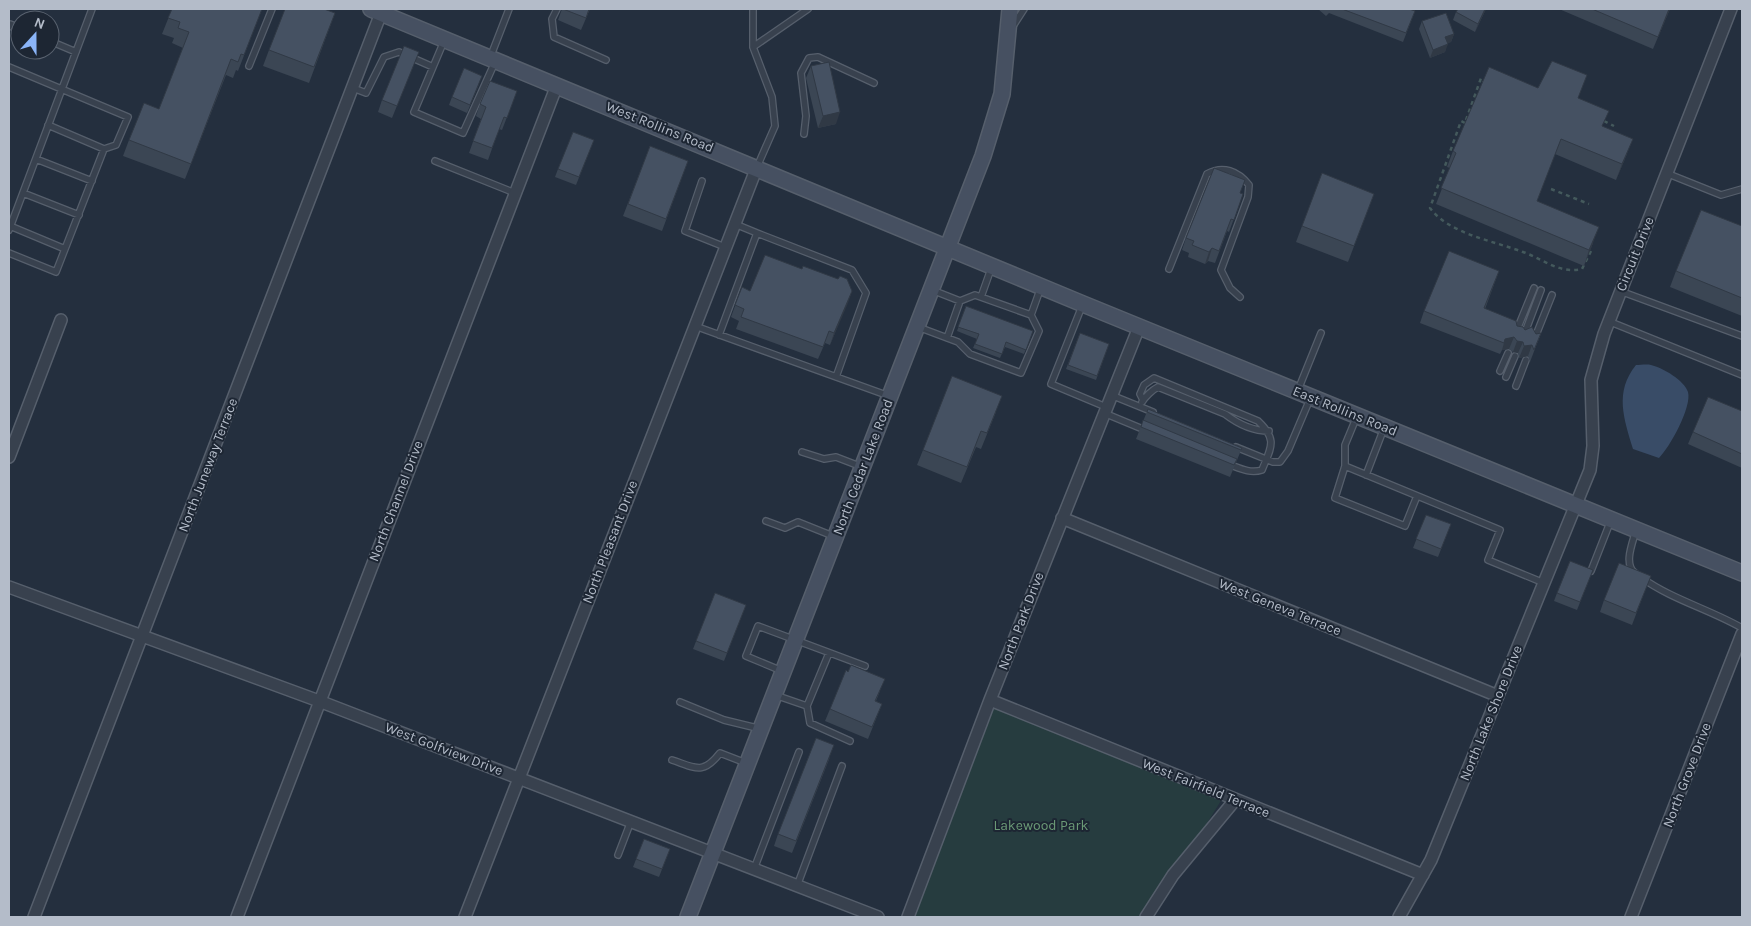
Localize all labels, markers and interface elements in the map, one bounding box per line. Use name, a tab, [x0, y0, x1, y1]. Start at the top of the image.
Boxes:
north arrow	[10, 10, 60, 60]
text: N	[32, 14, 47, 33]
street label: West Rollins Road	[604, 98, 716, 156]
street label: Circuit Drive	[1612, 214, 1658, 294]
street label: East Rollins Road	[1290, 382, 1400, 440]
street label: North Juneway Terrace	[175, 396, 241, 534]
street label: North Cedar Lake Road	[829, 397, 897, 537]
street label: North Channel Drive	[365, 438, 427, 564]
street label: North Pleasant Drive	[579, 478, 641, 606]
street label: North Park Drive	[994, 570, 1048, 672]
street label: West Geneva Terrace	[1216, 575, 1344, 639]
street label: North Lake Shore Drive	[1456, 643, 1526, 783]
street label: West Golfview Drive	[383, 719, 505, 779]
street label: North Grove Drive	[1659, 720, 1715, 830]
street label: West Fairfield Terrace	[1140, 755, 1272, 821]
park label: Lakewood Park	[994, 817, 1089, 834]

